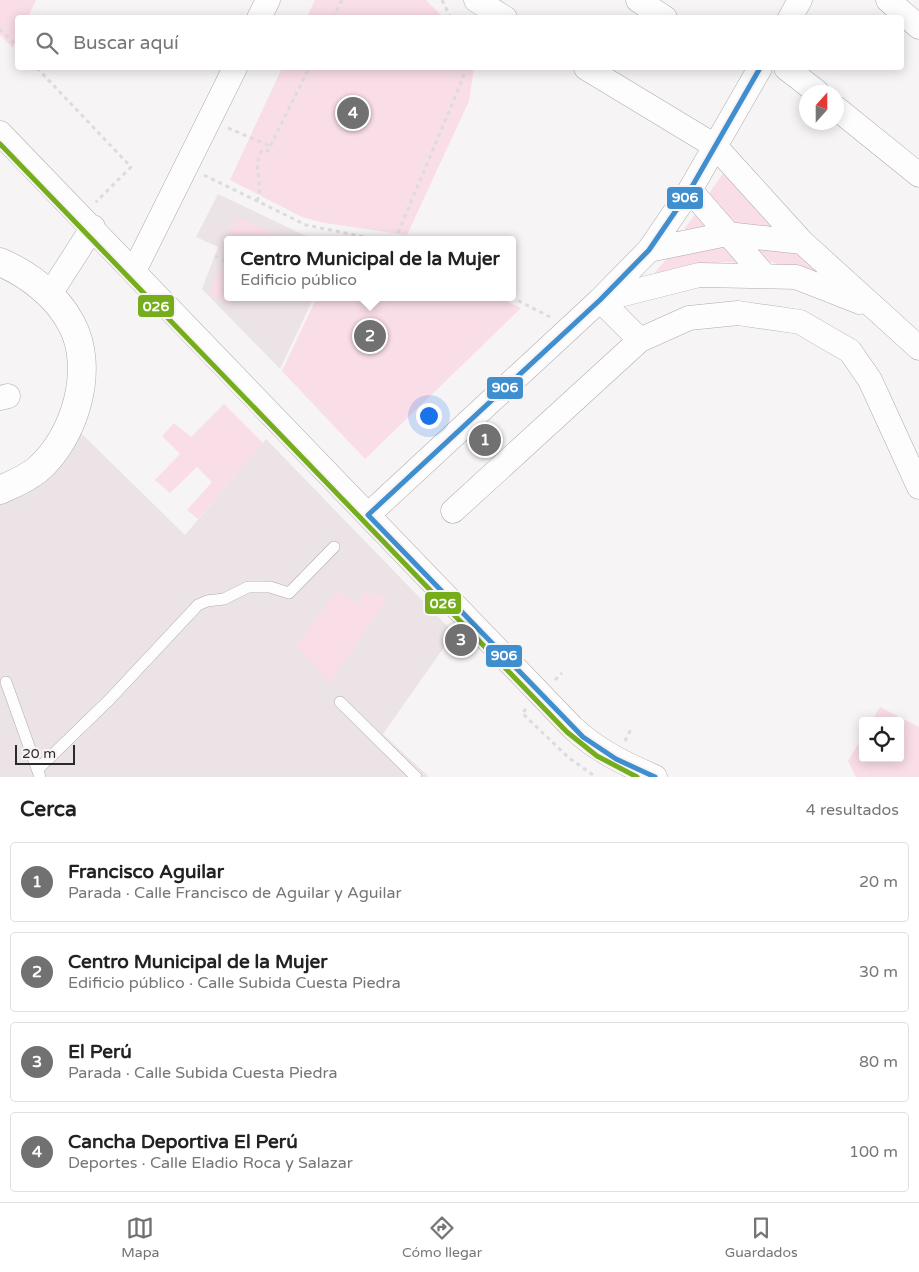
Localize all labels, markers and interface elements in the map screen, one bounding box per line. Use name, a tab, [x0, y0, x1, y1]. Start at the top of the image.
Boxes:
search box	[15, 15, 904, 70]
icon: search	[33, 29, 61, 57]
text: Buscar aquí	[73, 32, 179, 54]
north arrow	[799, 85, 844, 130]
pin: 4	[337, 94, 369, 132]
line badge: 906	[666, 186, 704, 210]
text: 906	[672, 189, 698, 206]
popup	[224, 236, 516, 301]
text: Centro Municipal de la Mujer	[240, 248, 500, 270]
text: Edificio público	[240, 270, 357, 290]
line badge: 026	[137, 294, 175, 318]
text: 026	[143, 298, 169, 315]
pin: 2	[354, 317, 386, 355]
line badge: 906	[486, 376, 524, 400]
text: 906	[492, 379, 518, 396]
your location	[416, 403, 442, 429]
pin: 1	[469, 421, 501, 459]
line badge: 026	[424, 591, 462, 615]
text: 026	[430, 595, 456, 612]
pin: 3	[445, 621, 477, 659]
line badge: 906	[485, 644, 523, 668]
text: 906	[491, 647, 517, 664]
map controls	[859, 717, 904, 762]
button: locate	[859, 717, 904, 762]
scale bar	[15, 742, 75, 765]
text: 20 m	[22, 745, 56, 762]
text: Cerca	[20, 797, 77, 822]
text: 4 resultados	[806, 800, 899, 820]
text: Francisco Aguilar	[68, 861, 224, 883]
text: 1	[32, 872, 42, 892]
text: 20 m	[859, 872, 898, 892]
text: Parada · Calle Francisco de Aguilar y Aguilar	[68, 883, 402, 903]
text: Centro Municipal de la Mujer	[68, 951, 327, 973]
text: 2	[32, 962, 42, 982]
text: 30 m	[859, 962, 898, 982]
text: Edificio público · Calle Subida Cuesta Piedra	[68, 973, 401, 993]
text: El Perú	[68, 1041, 132, 1063]
text: 3	[32, 1052, 42, 1072]
text: 80 m	[859, 1052, 898, 1072]
text: Parada · Calle Subida Cuesta Piedra	[68, 1063, 338, 1083]
text: Cancha Deportiva El Perú	[68, 1131, 298, 1153]
text: 4	[32, 1142, 42, 1162]
text: 100 m	[849, 1142, 898, 1162]
text: Deportes · Calle Eladio Roca y Salazar	[68, 1153, 353, 1173]
tab: Mapa	[121, 1214, 159, 1261]
tab: Cómo llegar	[402, 1214, 482, 1261]
tab: Guardados	[725, 1214, 798, 1261]

